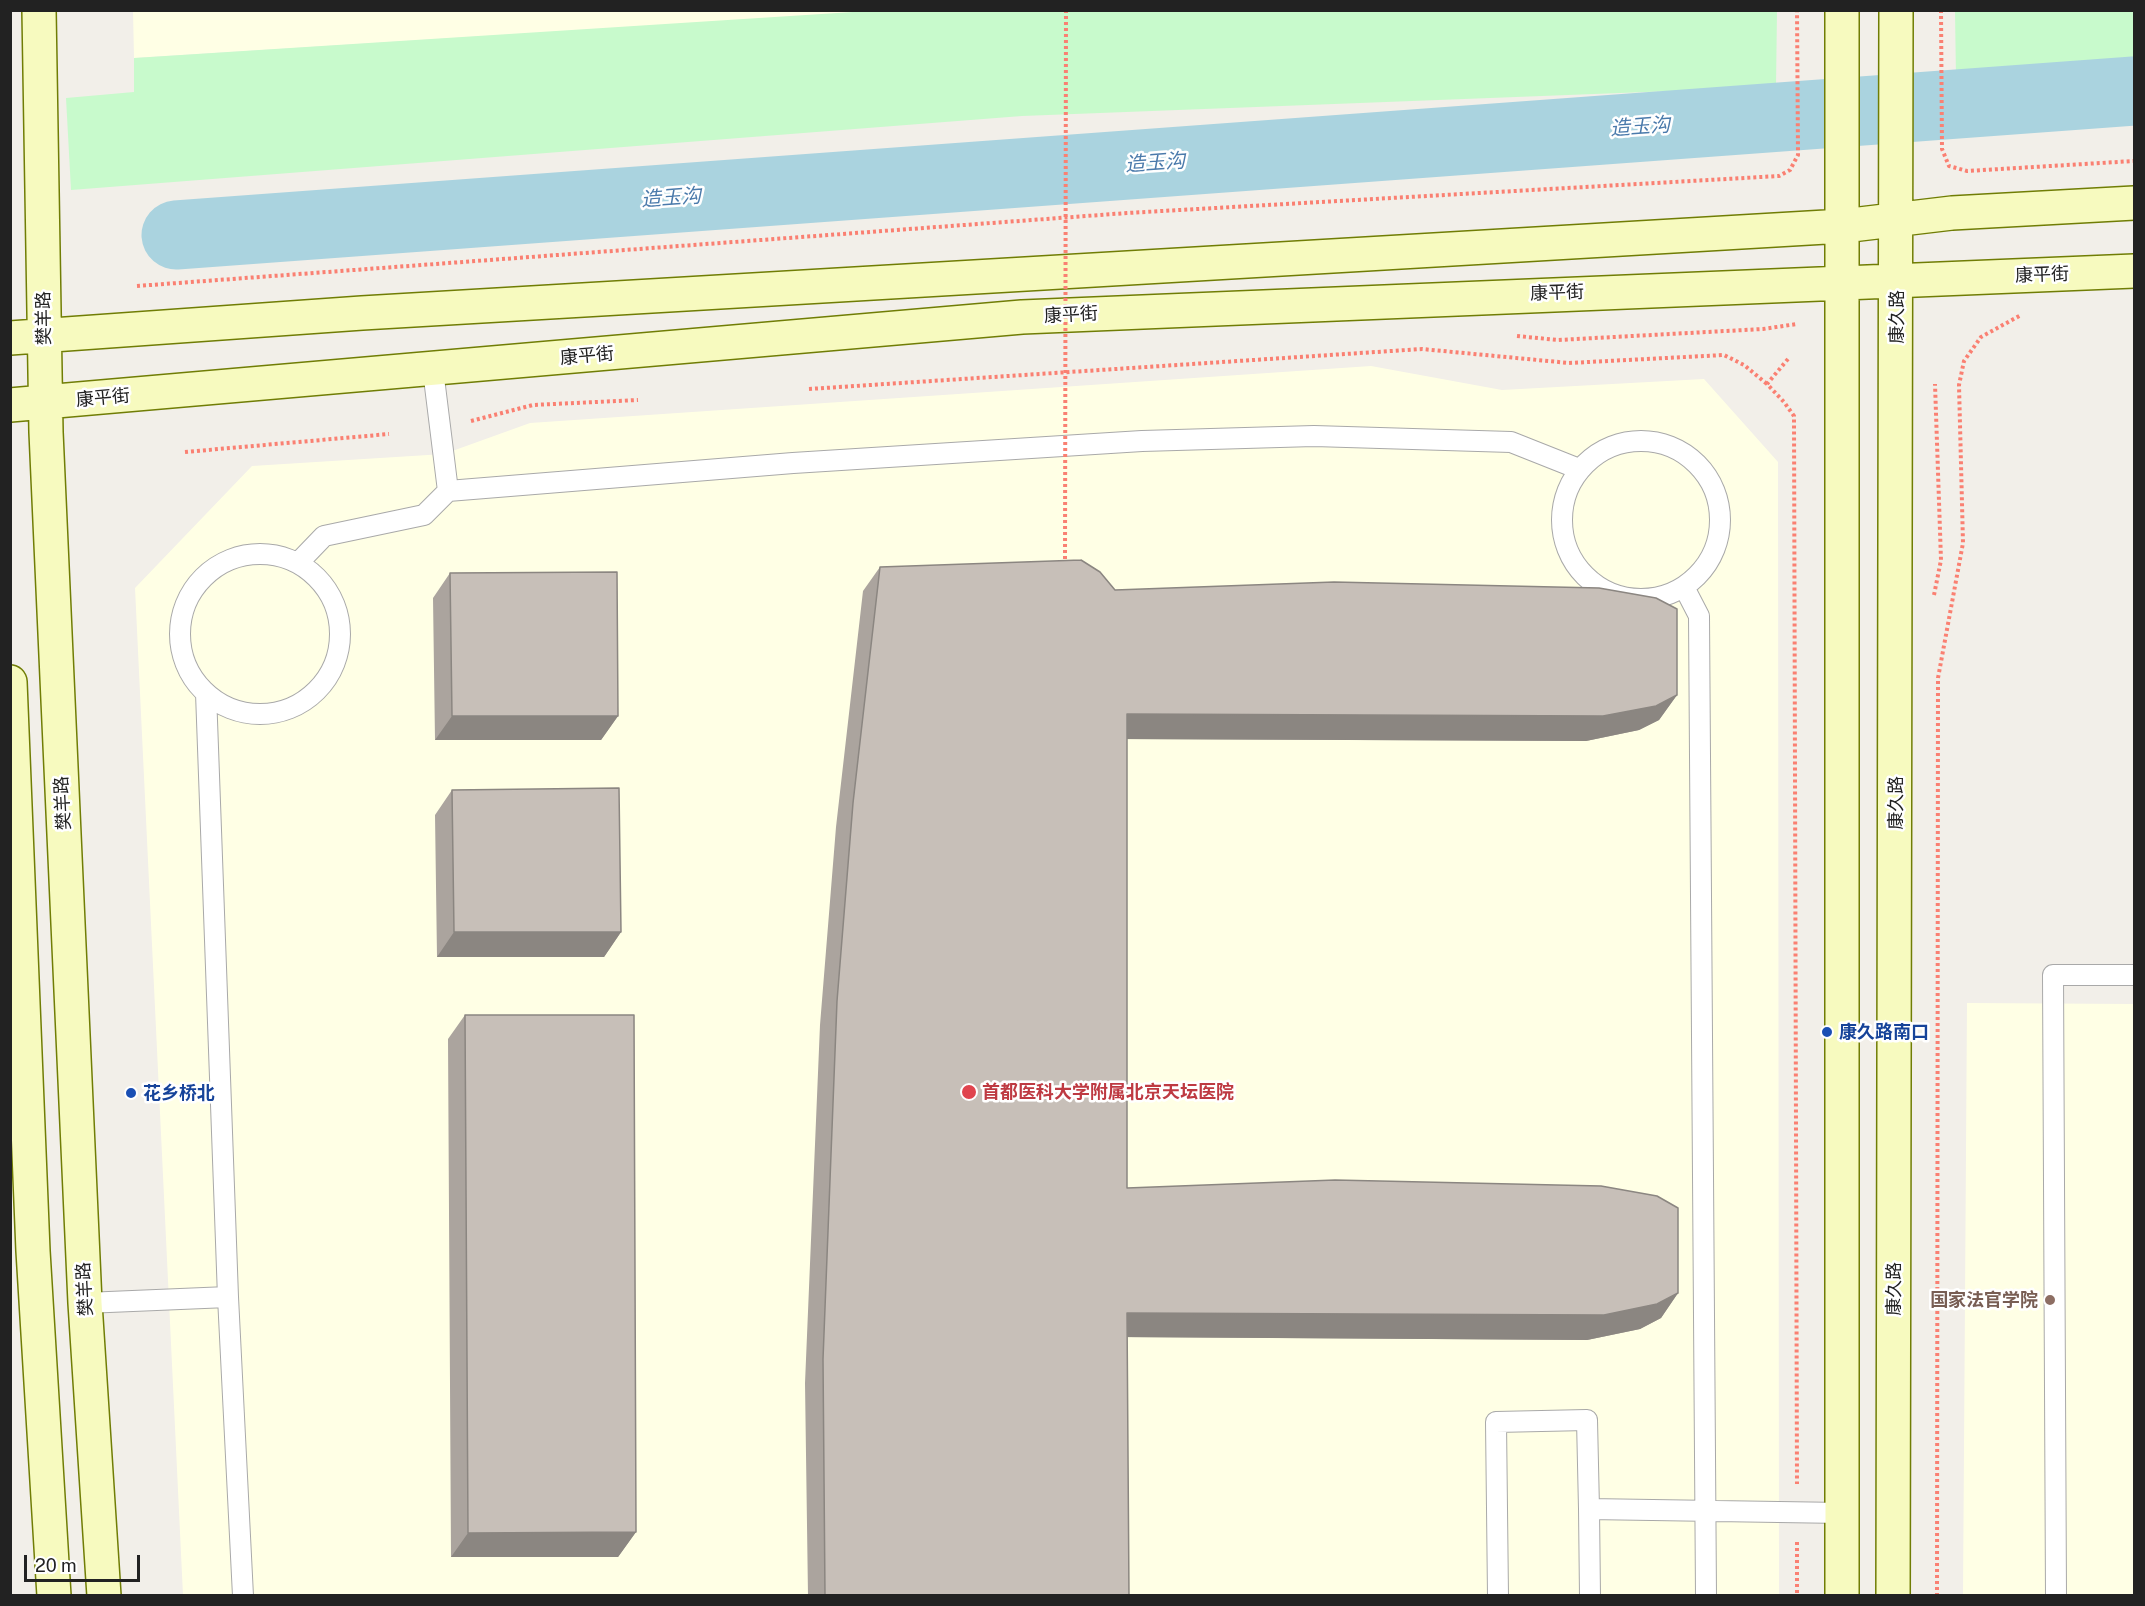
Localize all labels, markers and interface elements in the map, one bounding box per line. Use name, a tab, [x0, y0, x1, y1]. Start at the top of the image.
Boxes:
water label: 造玉沟	[1609, 113, 1671, 141]
water label: 造玉沟	[1124, 149, 1186, 177]
water label: 造玉沟	[640, 184, 702, 212]
street label: 康平街	[2015, 263, 2069, 287]
street label: 康平街	[1530, 281, 1584, 305]
street label: 康久路	[1886, 290, 1908, 344]
street label: 樊羊路	[33, 291, 55, 345]
street label: 康平街	[1043, 303, 1099, 327]
street label: 康平街	[559, 343, 615, 369]
street label: 康平街	[75, 385, 131, 411]
street label: 樊羊路	[51, 775, 75, 831]
street label: 康久路	[1885, 776, 1907, 830]
place label: 康久路南口	[1839, 1021, 1929, 1043]
marker: 康久路南口	[1820, 1025, 1834, 1039]
place label: 首都医科大学附属北京天坛医院	[982, 1081, 1234, 1103]
place label: 花乡桥北	[143, 1082, 215, 1104]
marker: 首都医科大学附属北京天坛医院	[960, 1083, 978, 1101]
marker: 花乡桥北	[124, 1086, 138, 1100]
street label: 樊羊路	[73, 1261, 97, 1317]
street label: 康久路	[1883, 1262, 1905, 1316]
place label: 国家法官学院	[1930, 1289, 2038, 1311]
marker: 国家法官学院	[2043, 1293, 2057, 1307]
scale bar	[27, 1543, 142, 1581]
text: 20 m	[35, 1555, 77, 1576]

